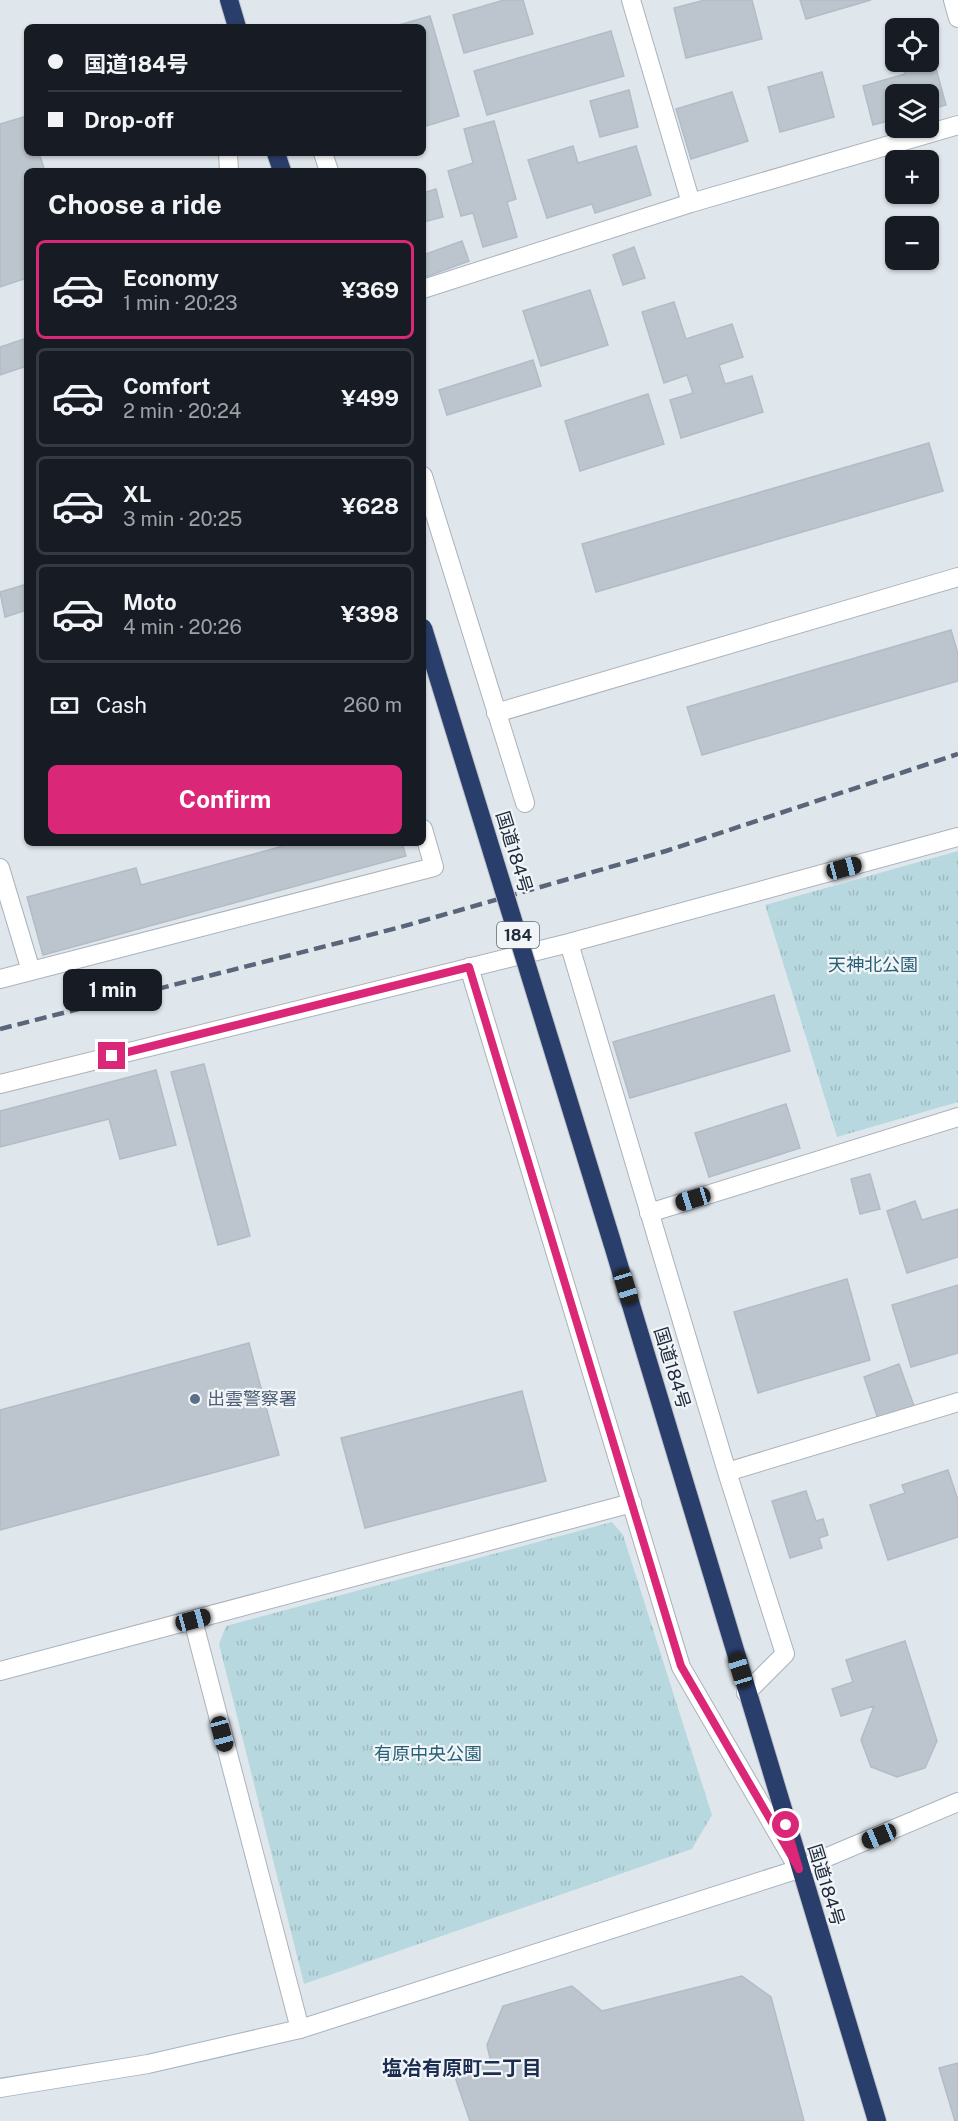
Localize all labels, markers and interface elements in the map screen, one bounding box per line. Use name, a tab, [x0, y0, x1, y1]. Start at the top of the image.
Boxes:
map controls	[885, 18, 939, 270]
button: locate	[885, 18, 939, 72]
text: 国道184号	[84, 51, 189, 77]
button: layers	[885, 84, 939, 138]
text: Drop-off	[84, 107, 174, 133]
button: +	[885, 150, 939, 204]
text: Choose a ride	[48, 188, 222, 220]
button: −	[885, 216, 939, 270]
icon: car	[51, 263, 105, 317]
text: Economy	[123, 265, 219, 291]
text: ¥369	[341, 277, 399, 303]
text: 1 min · 20:23	[123, 291, 238, 315]
icon: car	[51, 371, 105, 425]
text: Comfort	[123, 373, 210, 399]
text: ¥499	[341, 385, 399, 411]
text: 2 min · 20:24	[123, 399, 241, 423]
icon: car	[51, 479, 105, 533]
text: XL	[123, 481, 151, 507]
text: ¥628	[341, 493, 399, 519]
text: 3 min · 20:25	[123, 507, 242, 531]
icon: car	[51, 587, 105, 641]
text: Moto	[123, 589, 177, 615]
text: ¥398	[341, 601, 399, 627]
text: 4 min · 20:26	[123, 615, 242, 639]
icon: cash	[48, 689, 81, 722]
text: Cash	[96, 692, 147, 718]
text: 260 m	[343, 693, 402, 717]
button: Confirm	[48, 765, 402, 834]
street label: 国道184号	[492, 808, 537, 895]
car	[824, 855, 864, 881]
road number: 184	[497, 922, 539, 948]
park label: 天神北公園	[828, 954, 918, 975]
callout: 1 min	[63, 969, 162, 1011]
text: 1 min	[88, 978, 137, 1002]
route end	[98, 1042, 125, 1069]
car	[673, 1185, 713, 1213]
car	[612, 1267, 640, 1307]
street label: 国道184号	[650, 1324, 695, 1411]
place label: 出雲警察署	[207, 1388, 297, 1409]
marker: 出雲警察署	[188, 1392, 202, 1406]
car	[173, 1607, 213, 1633]
car	[726, 1650, 754, 1690]
car	[209, 1714, 235, 1754]
park label: 有原中央公園	[374, 1743, 482, 1764]
route start	[772, 1811, 799, 1838]
car	[859, 1821, 899, 1851]
street label: 国道184号	[804, 1841, 849, 1928]
district label: 塩冶有原町二丁目	[382, 2056, 542, 2080]

